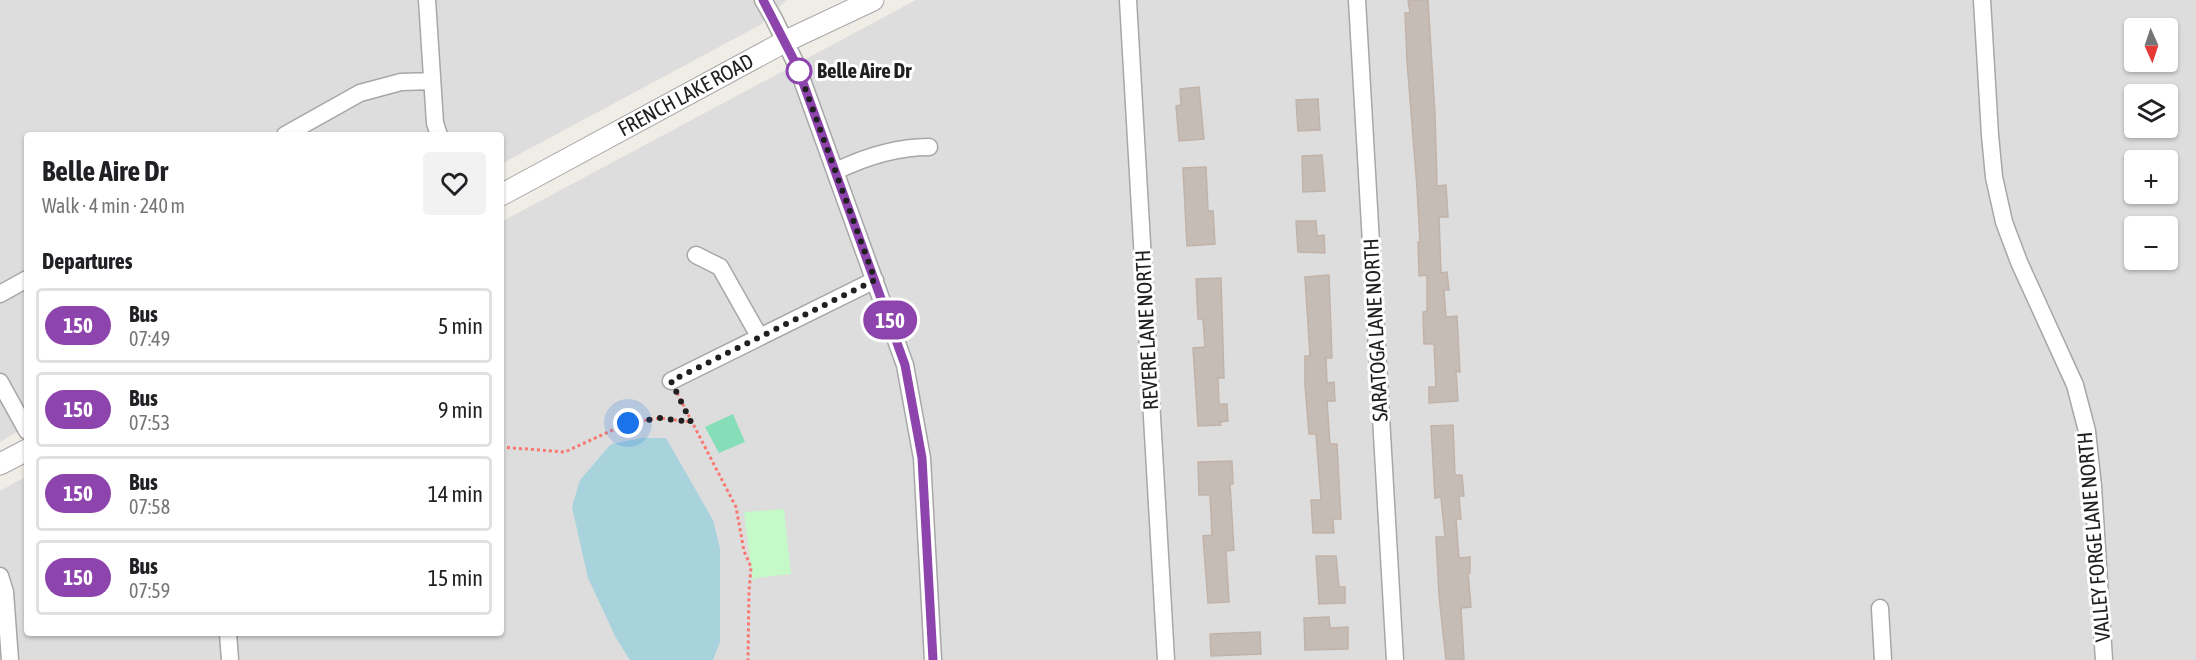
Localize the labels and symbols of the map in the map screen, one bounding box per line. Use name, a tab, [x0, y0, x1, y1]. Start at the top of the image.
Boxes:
north arrow	[2124, 18, 2178, 72]
street label: FRENCH LAKE ROAD	[614, 48, 757, 141]
marker: Belle Aire Dr	[786, 58, 812, 84]
place label: Belle Aire Dr	[817, 58, 912, 82]
street label: SARATOGA LANE NORTH	[1358, 238, 1392, 422]
street label: REVERE LANE NORTH	[1130, 249, 1162, 411]
line badge: 150	[856, 300, 924, 340]
your location	[613, 408, 643, 438]
street label: VALLEY FORGE LANE NORTH	[2072, 431, 2114, 643]

